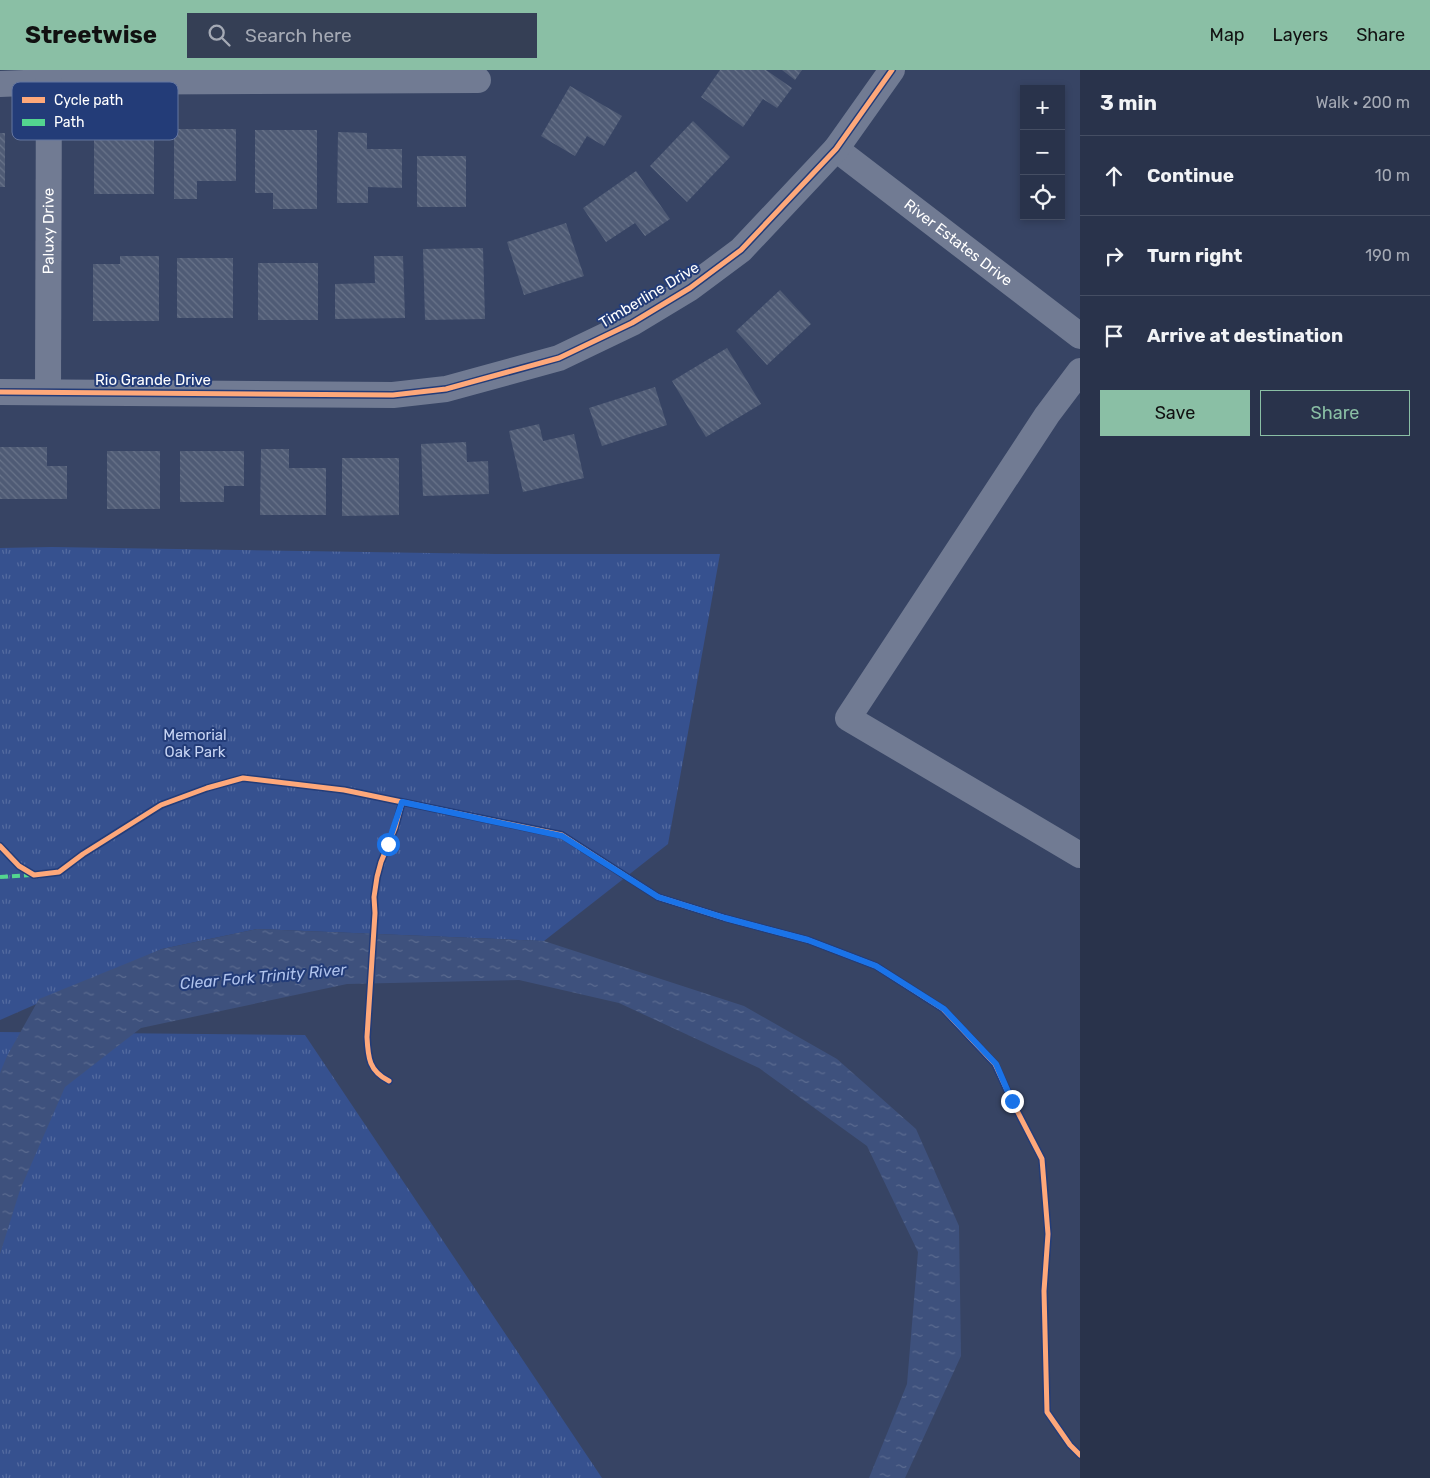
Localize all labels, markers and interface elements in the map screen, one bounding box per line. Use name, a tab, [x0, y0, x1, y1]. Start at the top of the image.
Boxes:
search box	[187, 13, 537, 58]
text: Streetwise	[25, 21, 157, 49]
icon: search	[205, 21, 233, 49]
text: Search here	[245, 24, 352, 47]
text: Map	[1210, 24, 1245, 46]
text: Layers	[1273, 24, 1328, 46]
text: Share	[1356, 24, 1405, 46]
legend	[12, 82, 178, 140]
map controls	[1020, 85, 1065, 220]
button: +	[1020, 85, 1065, 130]
text: 3 min	[1100, 90, 1157, 115]
text: Cycle path	[54, 92, 123, 109]
text: Walk · 200 m	[1316, 93, 1410, 112]
text: Path	[54, 114, 85, 131]
button: −	[1020, 130, 1065, 175]
icon: ahead	[1100, 162, 1128, 190]
text: Continue	[1147, 164, 1234, 187]
text: 10 m	[1375, 166, 1410, 185]
button: locate	[1020, 175, 1065, 220]
street label: Paluxy Drive	[39, 188, 58, 274]
street label: River Estates Drive	[901, 196, 1016, 290]
icon: right	[1100, 242, 1128, 270]
text: Turn right	[1147, 244, 1242, 267]
text: 190 m	[1365, 246, 1410, 265]
street label: Timberline Drive	[596, 258, 702, 332]
icon: arrive	[1100, 322, 1128, 350]
text: Arrive at destination	[1147, 324, 1343, 347]
street label: Rio Grande Drive	[95, 371, 211, 389]
button: Save	[1100, 390, 1250, 436]
button: Share	[1260, 390, 1410, 436]
park label: Memorial Oak Park	[163, 726, 227, 761]
route start	[377, 833, 400, 856]
water label: Clear Fork Trinity River	[179, 960, 348, 993]
route end	[1001, 1090, 1024, 1113]

